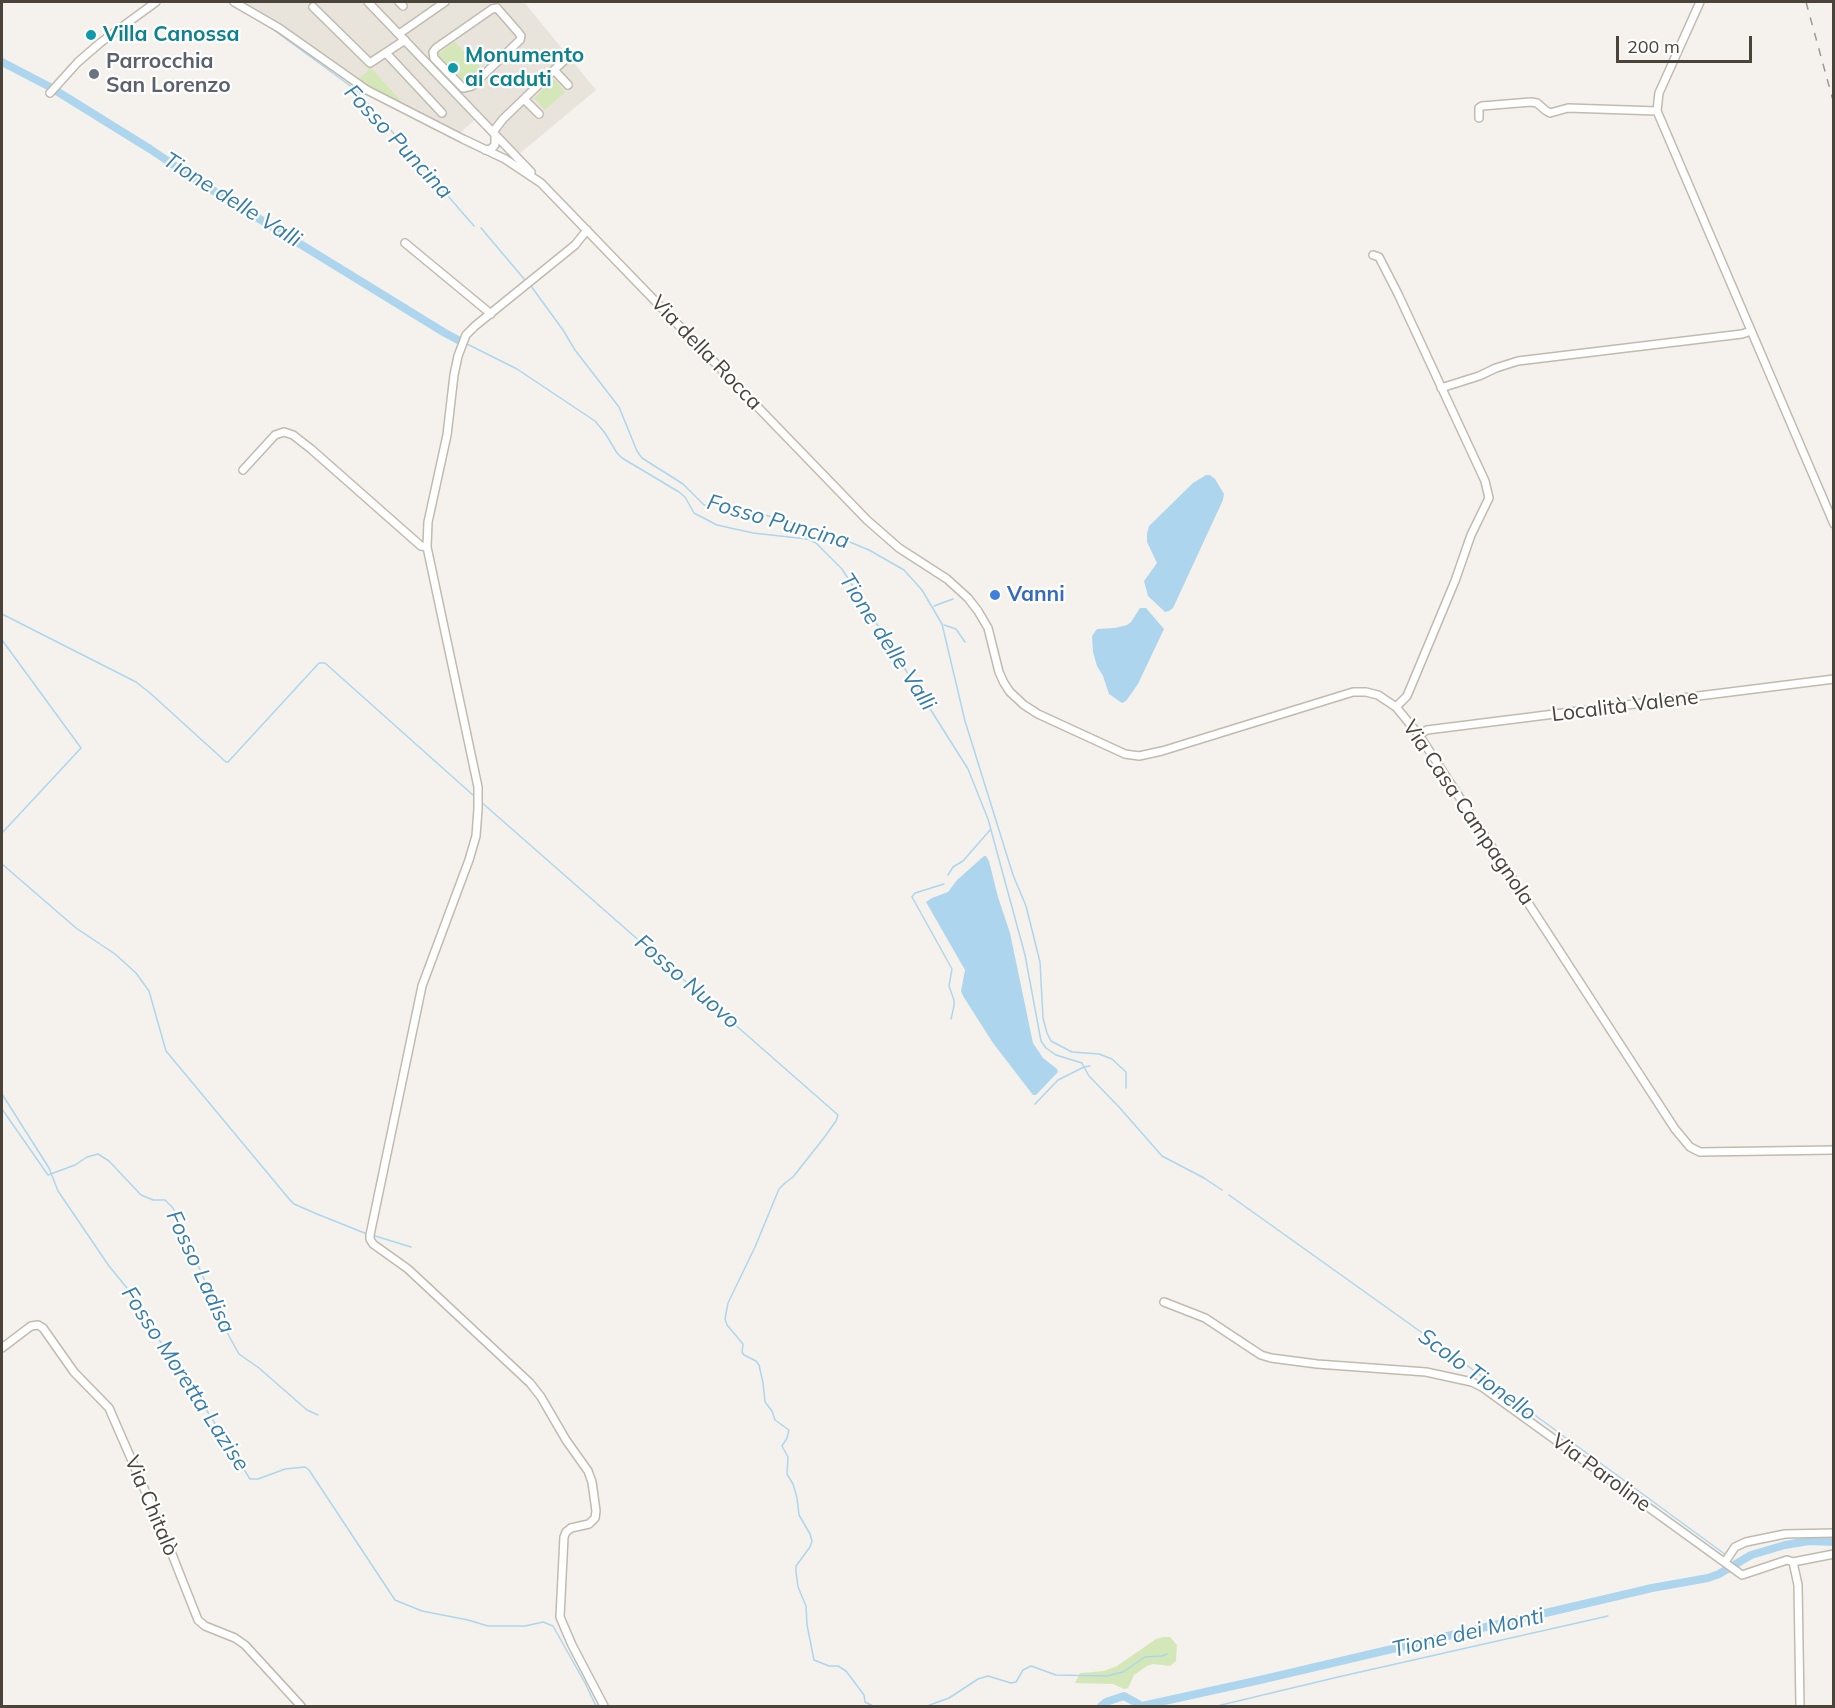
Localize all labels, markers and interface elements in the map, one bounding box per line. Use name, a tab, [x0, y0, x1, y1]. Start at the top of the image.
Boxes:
place label: Villa Canossa	[103, 22, 240, 48]
scale bar	[1619, 24, 1756, 62]
marker: Villa Canossa	[84, 28, 98, 42]
text: 200 m	[1627, 35, 1680, 58]
place label: Monumento ai caduti	[465, 43, 584, 93]
place label: Parrocchia San Lorenzo	[106, 49, 231, 99]
marker: Monumento ai caduti	[446, 61, 460, 75]
marker: Parrocchia San Lorenzo	[87, 67, 101, 81]
water label: Fosso Puncina	[338, 79, 458, 205]
water label: Tione delle Valli	[158, 147, 306, 253]
street label: Via della Rocca	[645, 291, 767, 415]
water label: Fosso Puncina	[704, 489, 852, 555]
water label: Tione delle Valli	[833, 569, 941, 715]
place label: Vanni	[1007, 582, 1065, 608]
marker: Vanni	[988, 588, 1002, 602]
street label: Località Valene	[1550, 684, 1700, 728]
street label: Via Casa Campagnola	[1397, 716, 1539, 910]
water label: Fosso Nuovo	[629, 929, 745, 1035]
water label: Fosso Ladisa	[160, 1206, 240, 1338]
water label: Fosso Moretta Lazise	[115, 1282, 255, 1476]
water label: Scolo Tionello	[1413, 1323, 1541, 1427]
street label: Via Paroline	[1546, 1429, 1656, 1517]
street label: Via Chitalò	[119, 1452, 183, 1560]
water label: Tione dei Monti	[1389, 1603, 1547, 1663]

